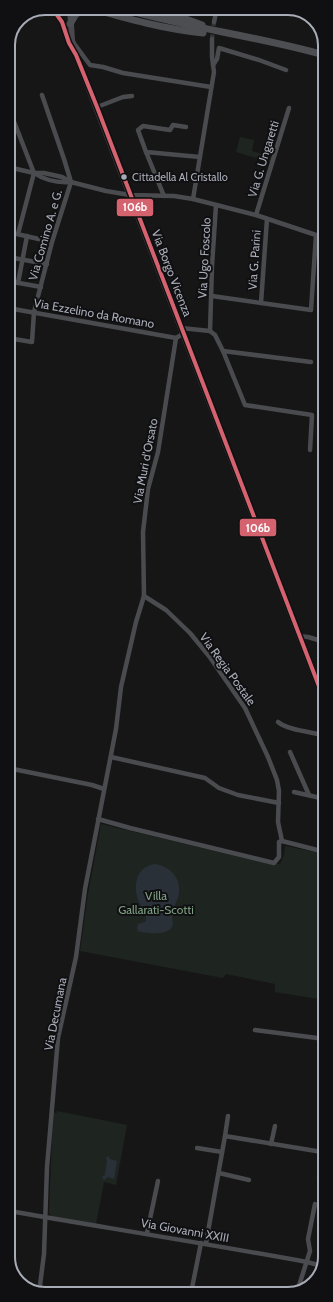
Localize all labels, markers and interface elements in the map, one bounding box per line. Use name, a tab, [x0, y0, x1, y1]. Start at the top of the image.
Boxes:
street label: Via G. Ungaretti	[244, 119, 282, 199]
place label: Cittadella Al Cristallo	[132, 170, 228, 184]
marker: Cittadella Al Cristallo	[119, 172, 129, 182]
street label: Via Comino A. e G.	[25, 188, 65, 282]
line badge: 106b	[116, 198, 154, 217]
text: 106b	[123, 200, 147, 214]
street label: Via Ugo Foscolo	[194, 217, 214, 299]
street label: Via Borgo Vicenza	[149, 228, 196, 319]
street label: Via G. Parini	[244, 229, 264, 291]
street label: Via Ezzelino da Romano	[32, 295, 156, 331]
street label: Via Muri d'Orsato	[129, 417, 161, 505]
line badge: 106b	[239, 518, 277, 537]
text: 106b	[246, 521, 270, 535]
street label: Via Regia Postale	[197, 630, 259, 708]
park label: Villa Gallarati-Scotti	[118, 888, 194, 917]
street label: Via Decumana	[41, 976, 69, 1052]
street label: Via Giovanni XXIII	[140, 1215, 230, 1245]

